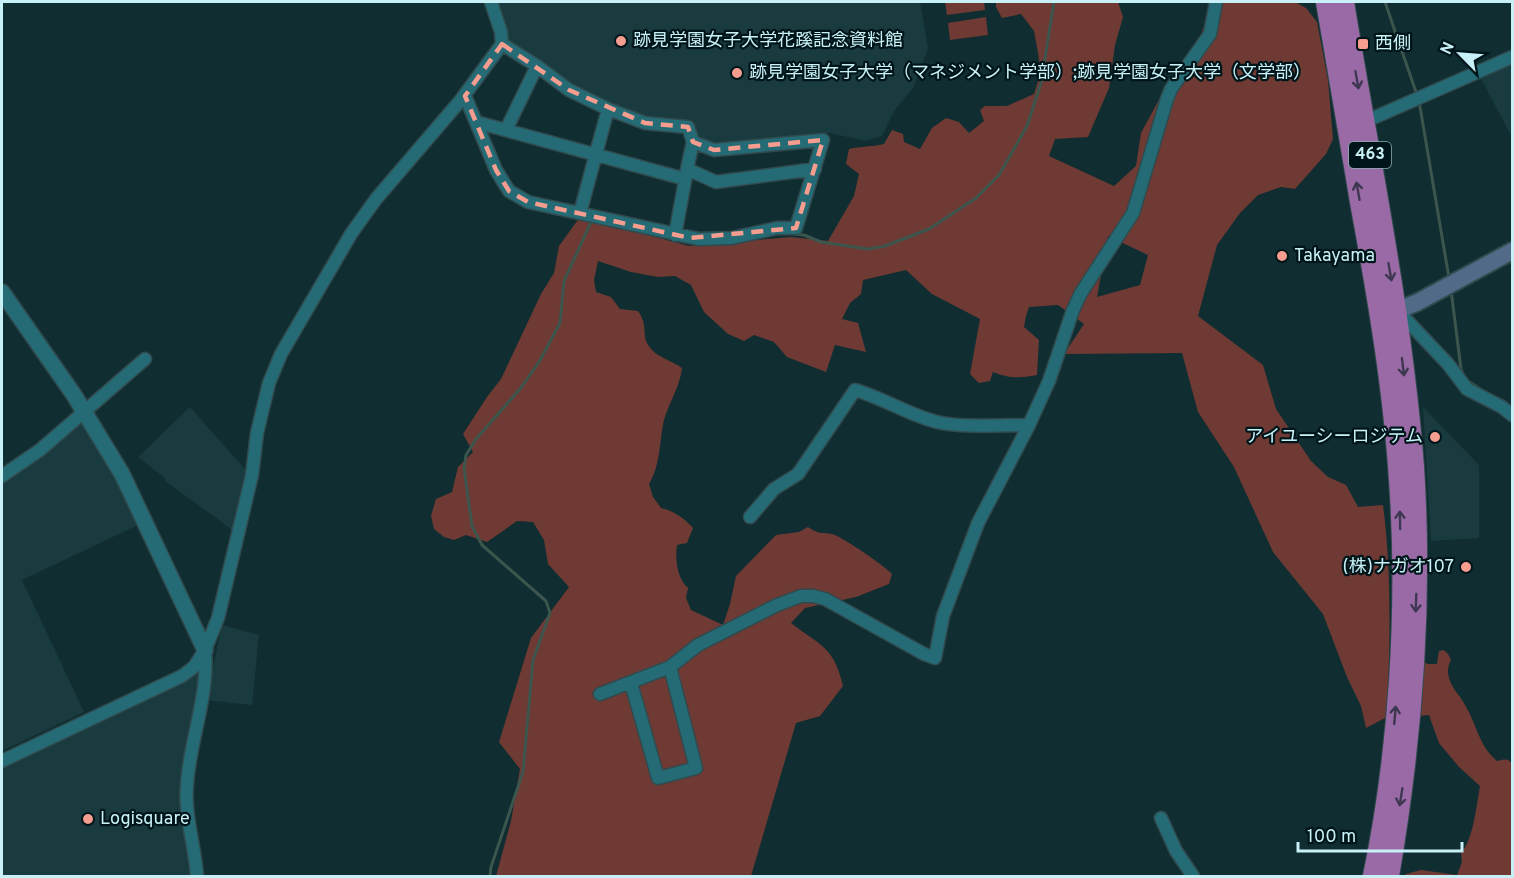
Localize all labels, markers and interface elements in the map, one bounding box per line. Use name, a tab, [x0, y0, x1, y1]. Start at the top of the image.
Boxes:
north arrow	[1430, 24, 1490, 84]
place label: 跡見学園女子大学花蹊記念資料館	[633, 30, 903, 53]
place label: 西側	[1375, 33, 1411, 56]
marker: 跡見学園女子大学花蹊記念資料館	[614, 34, 628, 48]
marker: 西側	[1356, 37, 1370, 51]
text: N	[1437, 39, 1460, 58]
place label: 跡見学園女子大学（マネジメント学部）;跡見学園女子大学（文学部）	[749, 62, 1311, 85]
marker: 跡見学園女子大学（マネジメント学部）;跡見学園女子大学（文学部）	[730, 66, 744, 80]
one-way arrow	[1352, 70, 1363, 89]
road number: 463	[1349, 142, 1391, 168]
one-way arrow	[1353, 182, 1364, 201]
place label: Takayama	[1294, 245, 1375, 268]
marker: Takayama	[1275, 249, 1289, 263]
one-way arrow	[1384, 262, 1395, 281]
one-way arrow	[1398, 356, 1409, 376]
place label: アイユーシーロジテム	[1245, 426, 1423, 449]
marker: アイユーシーロジテム	[1428, 430, 1442, 444]
one-way arrow	[1395, 510, 1406, 530]
place label: (株)ナガオ107	[1343, 556, 1454, 579]
marker: (株)ナガオ107	[1459, 560, 1473, 574]
one-way arrow	[1410, 593, 1421, 613]
one-way arrow	[1390, 705, 1401, 725]
one-way arrow	[1396, 787, 1407, 807]
place label: Logisquare	[100, 808, 190, 831]
marker: Logisquare	[81, 812, 95, 826]
scale bar	[1298, 815, 1462, 853]
text: 100 m	[1307, 826, 1356, 849]

